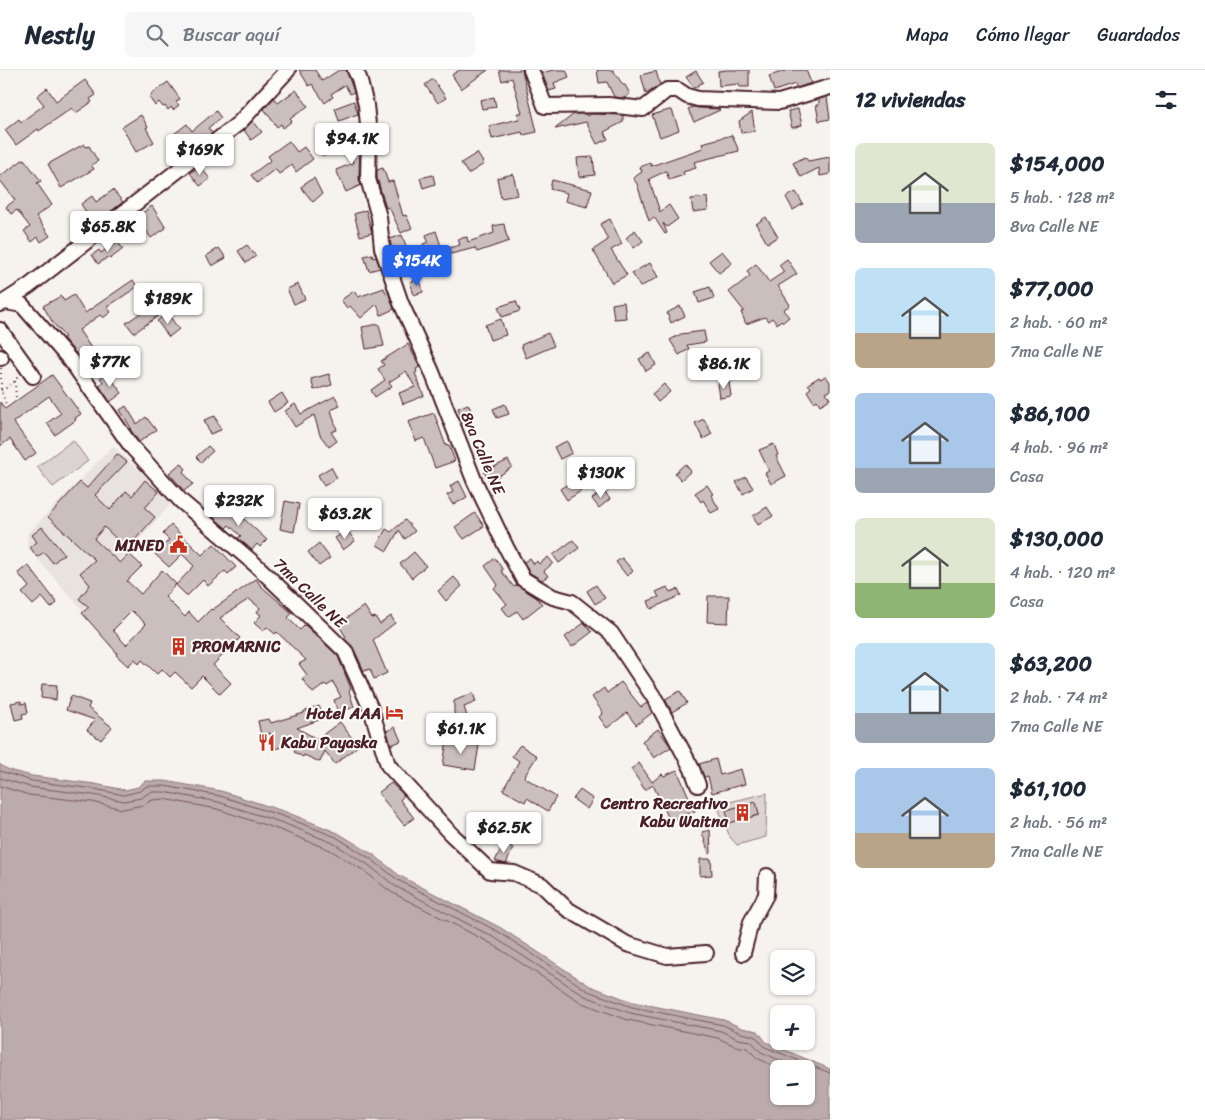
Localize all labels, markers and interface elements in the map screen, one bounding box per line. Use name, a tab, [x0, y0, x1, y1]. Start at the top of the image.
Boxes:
search box	[125, 12, 475, 57]
text: Nestly	[25, 14, 95, 56]
text: Buscar aquí	[183, 18, 280, 51]
text: Mapa	[906, 19, 948, 51]
text: Cómo llegar	[976, 19, 1069, 51]
text: Guardados	[1097, 19, 1180, 51]
icon: search	[143, 21, 171, 49]
text: 12 viviendas	[855, 81, 966, 119]
icon: filters	[1152, 86, 1180, 114]
pin: $94.1K	[311, 122, 393, 165]
text: $94.1K	[326, 124, 378, 153]
pin: $169K	[165, 134, 235, 176]
text: $169K	[177, 135, 223, 164]
text: $154,000	[1010, 145, 1105, 183]
icon: home	[895, 163, 955, 223]
text: 5 hab. · 128 m²	[1010, 183, 1115, 212]
pin: $65.8K	[67, 210, 149, 253]
text: $65.8K	[81, 212, 135, 241]
text: 8va Calle NE	[1010, 212, 1098, 241]
pin: $154K	[382, 244, 452, 287]
text: $154K	[393, 246, 441, 275]
text: $77,000	[1010, 270, 1094, 308]
pin: $189K	[133, 282, 203, 325]
text: $189K	[145, 284, 191, 313]
icon: home	[895, 288, 955, 348]
text: 2 hab. · 60 m²	[1010, 308, 1108, 337]
text: 7ma Calle NE	[1010, 337, 1103, 366]
pin: $77K	[80, 346, 140, 388]
text: $77K	[91, 347, 129, 376]
pin: $86.1K	[683, 348, 765, 390]
text: $86.1K	[699, 349, 749, 378]
text: $86,100	[1010, 395, 1090, 433]
street label: 8va Calle NE	[452, 407, 514, 500]
icon: home	[895, 413, 955, 473]
text: 4 hab. · 96 m²	[1010, 433, 1108, 462]
pin: $130K	[566, 456, 636, 499]
text: $130K	[578, 458, 624, 487]
text: Casa	[1010, 462, 1043, 491]
pin: $232K	[204, 484, 274, 527]
text: $232K	[215, 486, 263, 515]
pin: $63.2K	[304, 498, 386, 540]
text: $63.2K	[319, 499, 371, 528]
text: $130,000	[1010, 520, 1103, 558]
place label: MINED	[114, 531, 164, 560]
public building icon: MINED	[168, 535, 188, 555]
icon: home	[895, 538, 955, 598]
street label: 7ma Calle NE	[267, 550, 354, 636]
text: 4 hab. · 120 m²	[1010, 558, 1116, 587]
text: Casa	[1010, 587, 1043, 616]
place label: PROMARNIC	[192, 632, 281, 661]
building icon: PROMARNIC	[168, 636, 188, 656]
text: $63,200	[1010, 645, 1092, 683]
icon: home	[895, 663, 955, 723]
text: 2 hab. · 74 m²	[1010, 683, 1108, 712]
place label: Hotel AAA	[305, 699, 381, 728]
hotel icon: Hotel AAA	[385, 703, 405, 723]
pin: $61.1K	[420, 712, 502, 755]
text: 7ma Calle NE	[1010, 712, 1103, 741]
text: $61.1K	[437, 714, 485, 743]
place label: Kabu Payaska	[280, 728, 378, 757]
restaurant icon: Kabu Payaska	[257, 732, 277, 752]
text: $61,100	[1010, 770, 1086, 808]
icon: home	[895, 788, 955, 848]
place label: Centro Recreativo Kabu Waitna	[600, 789, 729, 836]
building icon: Centro Recreativo Kabu Waitna	[732, 802, 752, 822]
text: 2 hab. · 56 m²	[1010, 808, 1107, 837]
pin: $62.5K	[463, 812, 545, 854]
text: $62.5K	[477, 813, 531, 842]
text: 7ma Calle NE	[1010, 837, 1103, 866]
map controls	[770, 950, 815, 1105]
button: layers	[770, 950, 815, 995]
button: +	[770, 1005, 815, 1050]
button: −	[770, 1060, 815, 1105]

